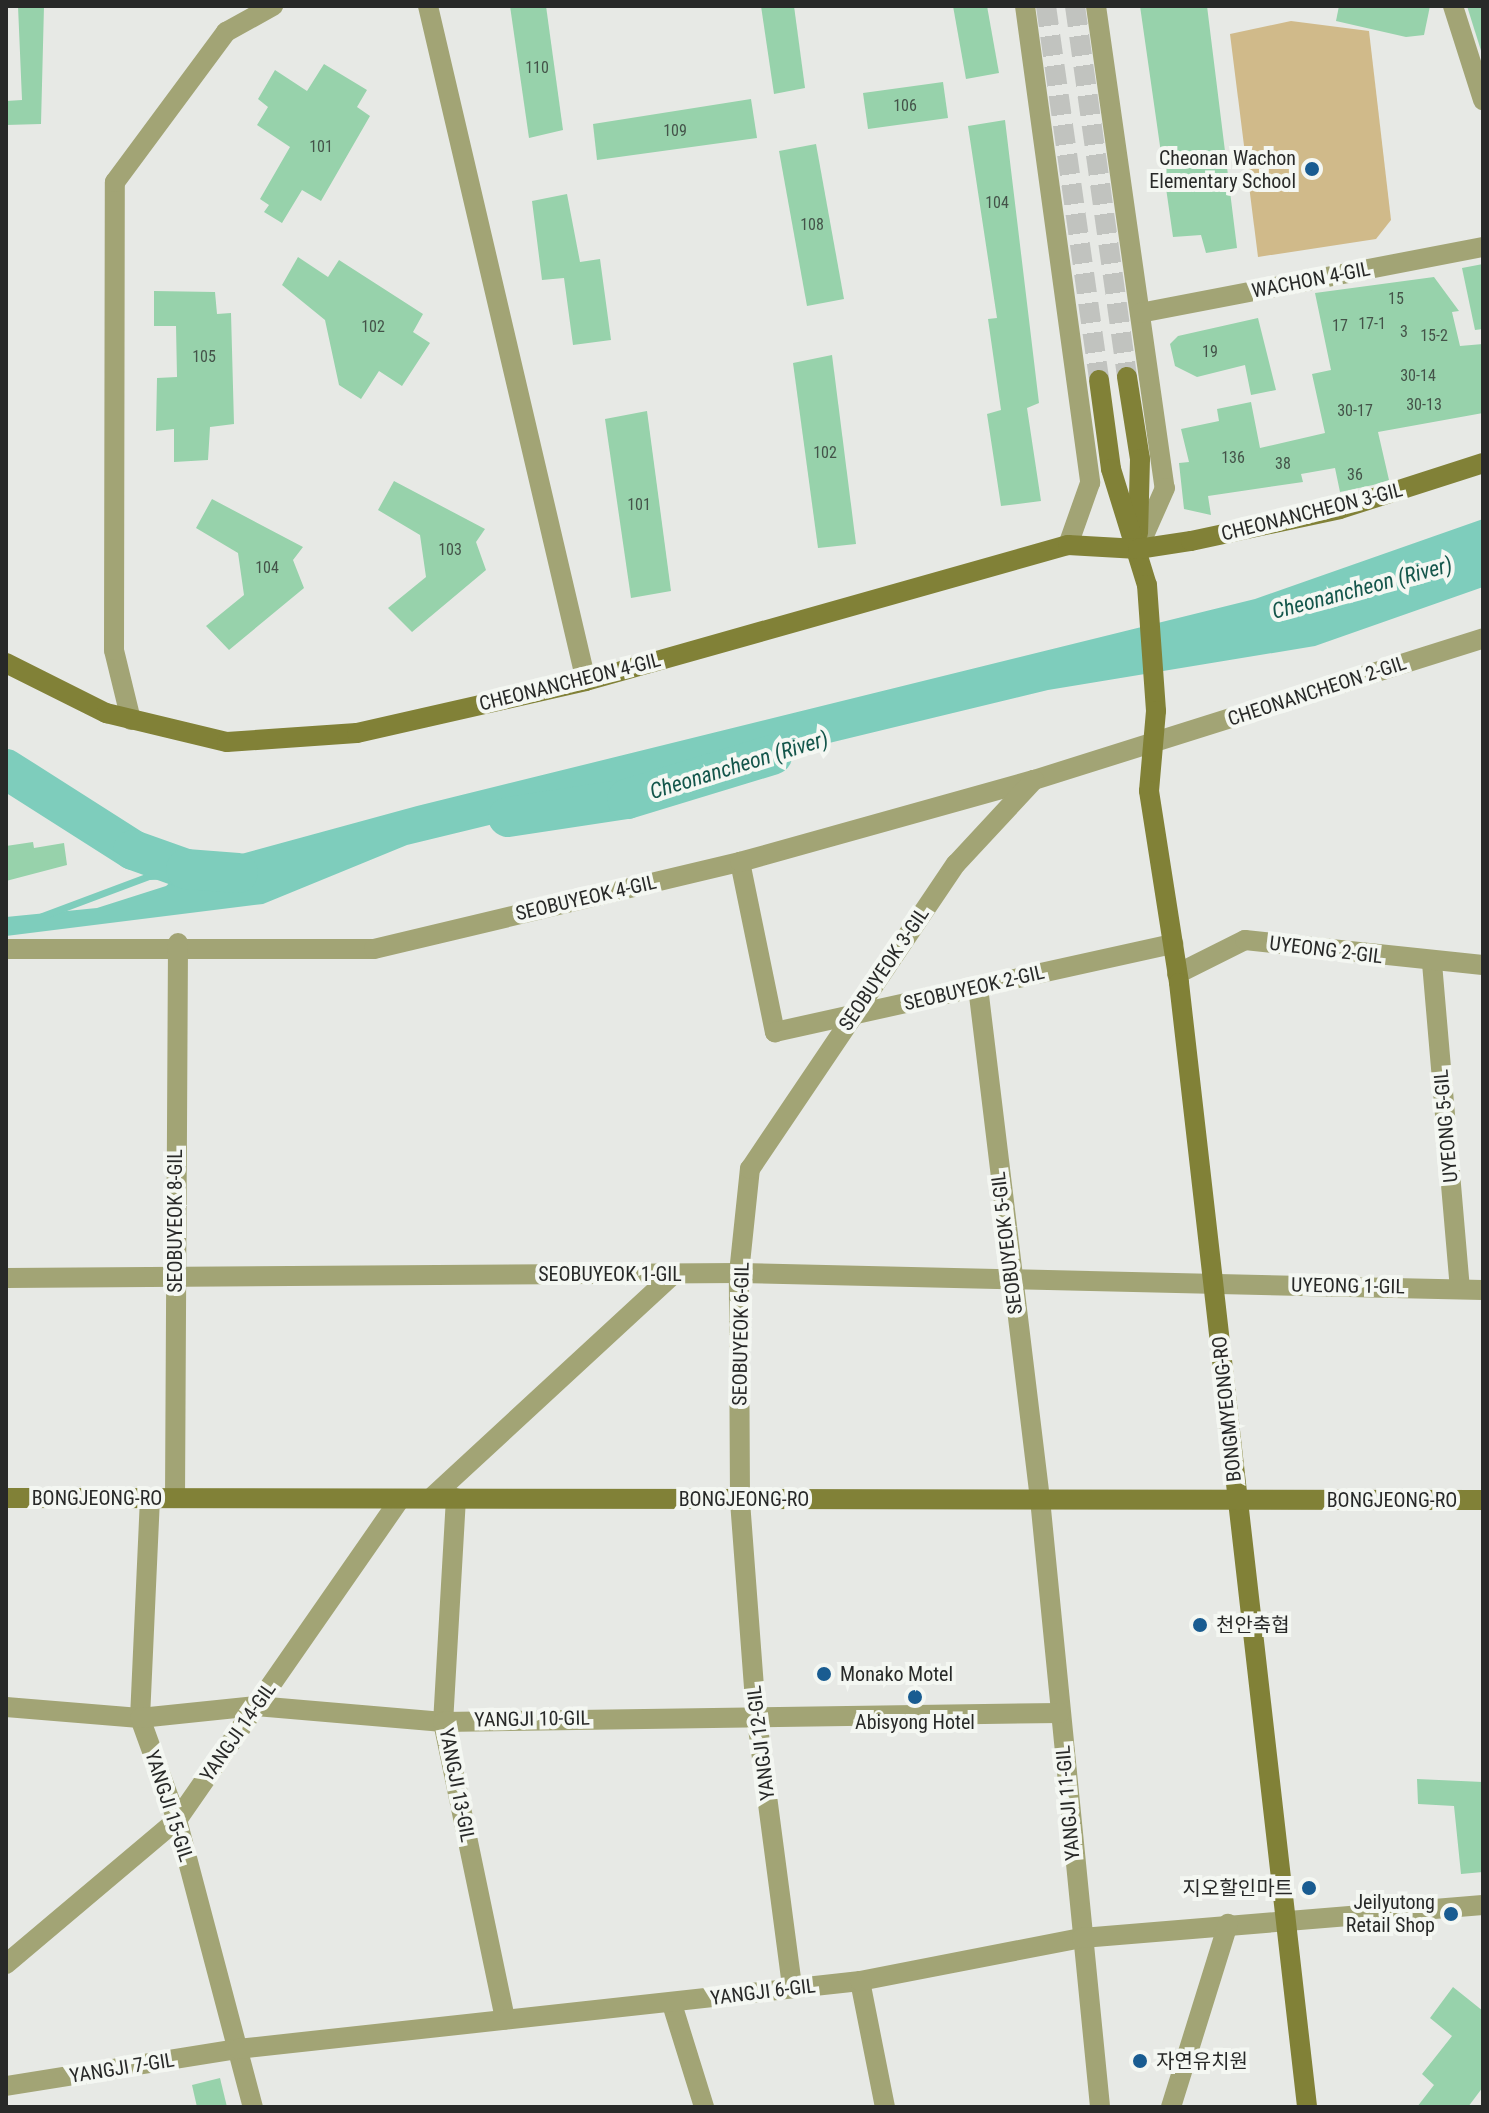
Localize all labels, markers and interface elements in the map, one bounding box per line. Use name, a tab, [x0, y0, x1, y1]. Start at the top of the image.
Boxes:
house number: 110	[525, 58, 549, 78]
house number: 106	[893, 96, 917, 116]
house number: 109	[663, 121, 687, 141]
house number: 101	[309, 137, 333, 157]
place label: Cheonan Wachon Elementary School	[1149, 146, 1296, 193]
marker: Cheonan Wachon Elementary School	[1303, 160, 1321, 178]
house number: 104	[985, 193, 1009, 213]
house number: 108	[800, 215, 824, 235]
street label: WACHON 4-GIL	[1250, 257, 1372, 303]
house number: 15	[1388, 289, 1404, 309]
house number: 17-1	[1358, 314, 1386, 334]
house number: 17	[1332, 316, 1348, 336]
house number: 102	[361, 317, 385, 337]
house number: 3	[1400, 322, 1408, 342]
house number: 15-2	[1420, 326, 1448, 346]
house number: 19	[1202, 342, 1218, 362]
house number: 105	[192, 347, 216, 367]
house number: 30-14	[1400, 366, 1436, 386]
house number: 30-13	[1406, 395, 1442, 415]
house number: 30-17	[1337, 401, 1373, 421]
house number: 102	[813, 443, 837, 463]
house number: 136	[1221, 448, 1245, 468]
house number: 38	[1275, 454, 1291, 474]
house number: 36	[1347, 465, 1363, 485]
street label: CHEONANCHEON 3-GIL	[1219, 478, 1405, 546]
house number: 101	[627, 495, 651, 515]
house number: 103	[438, 540, 462, 560]
water label: Cheonancheon (River)	[1269, 551, 1455, 625]
house number: 104	[255, 558, 279, 578]
street label: CHEONANCHEON 4-GIL	[477, 648, 663, 716]
street label: CHEONANCHEON 2-GIL	[1225, 651, 1409, 731]
water label: Cheonancheon (River)	[646, 725, 832, 805]
street label: SEOBUYEOK 4-GIL	[513, 870, 659, 926]
street label: SEOBUYEOK 3-GIL	[834, 903, 934, 1035]
street label: UYEONG 2-GIL	[1268, 931, 1384, 969]
street label: SEOBUYEOK 2-GIL	[901, 960, 1047, 1016]
street label: UYEONG 5-GIL	[1429, 1068, 1463, 1184]
street label: SEOBUYEOK 8-GIL	[163, 1149, 187, 1293]
street label: SEOBUYEOK 5-GIL	[986, 1170, 1028, 1316]
street label: SEOBUYEOK 1-GIL	[538, 1262, 682, 1286]
street label: SEOBUYEOK 6-GIL	[728, 1262, 754, 1406]
street label: UYEONG 1-GIL	[1291, 1273, 1405, 1299]
street label: BONGMYEONG-RO	[1207, 1335, 1247, 1483]
street label: BONGJEONG-RO	[32, 1486, 162, 1510]
street label: BONGJEONG-RO	[679, 1487, 809, 1511]
street label: BONGJEONG-RO	[1327, 1488, 1457, 1512]
place label: 천안축협	[1216, 1613, 1290, 1637]
marker: 천안축협	[1191, 1616, 1209, 1634]
place label: Monako Motel	[840, 1662, 953, 1686]
marker: Monako Motel	[815, 1665, 833, 1683]
street label: YANGJI 14-GIL	[195, 1678, 281, 1786]
street label: YANGJI 12-GIL	[742, 1684, 780, 1802]
marker: Abisyong Hotel	[906, 1688, 924, 1706]
street label: YANGJI 10-GIL	[474, 1706, 590, 1732]
place label: Abisyong Hotel	[855, 1710, 975, 1734]
street label: YANGJI 13-GIL	[434, 1726, 480, 1844]
street label: YANGJI 11-GIL	[1051, 1744, 1085, 1862]
street label: YANGJI 15-GIL	[140, 1747, 198, 1865]
place label: 지오할인마트	[1183, 1876, 1293, 1900]
marker: 지오할인마트	[1300, 1879, 1318, 1897]
place label: Jeilyutong Retail Shop	[1346, 1890, 1435, 1937]
marker: Jeilyutong Retail Shop	[1442, 1905, 1460, 1923]
street label: YANGJI 6-GIL	[709, 1974, 817, 2010]
street label: YANGJI 7-GIL	[68, 2048, 176, 2088]
place label: 자연유치원	[1156, 2049, 1248, 2073]
marker: 자연유치원	[1131, 2052, 1149, 2070]

